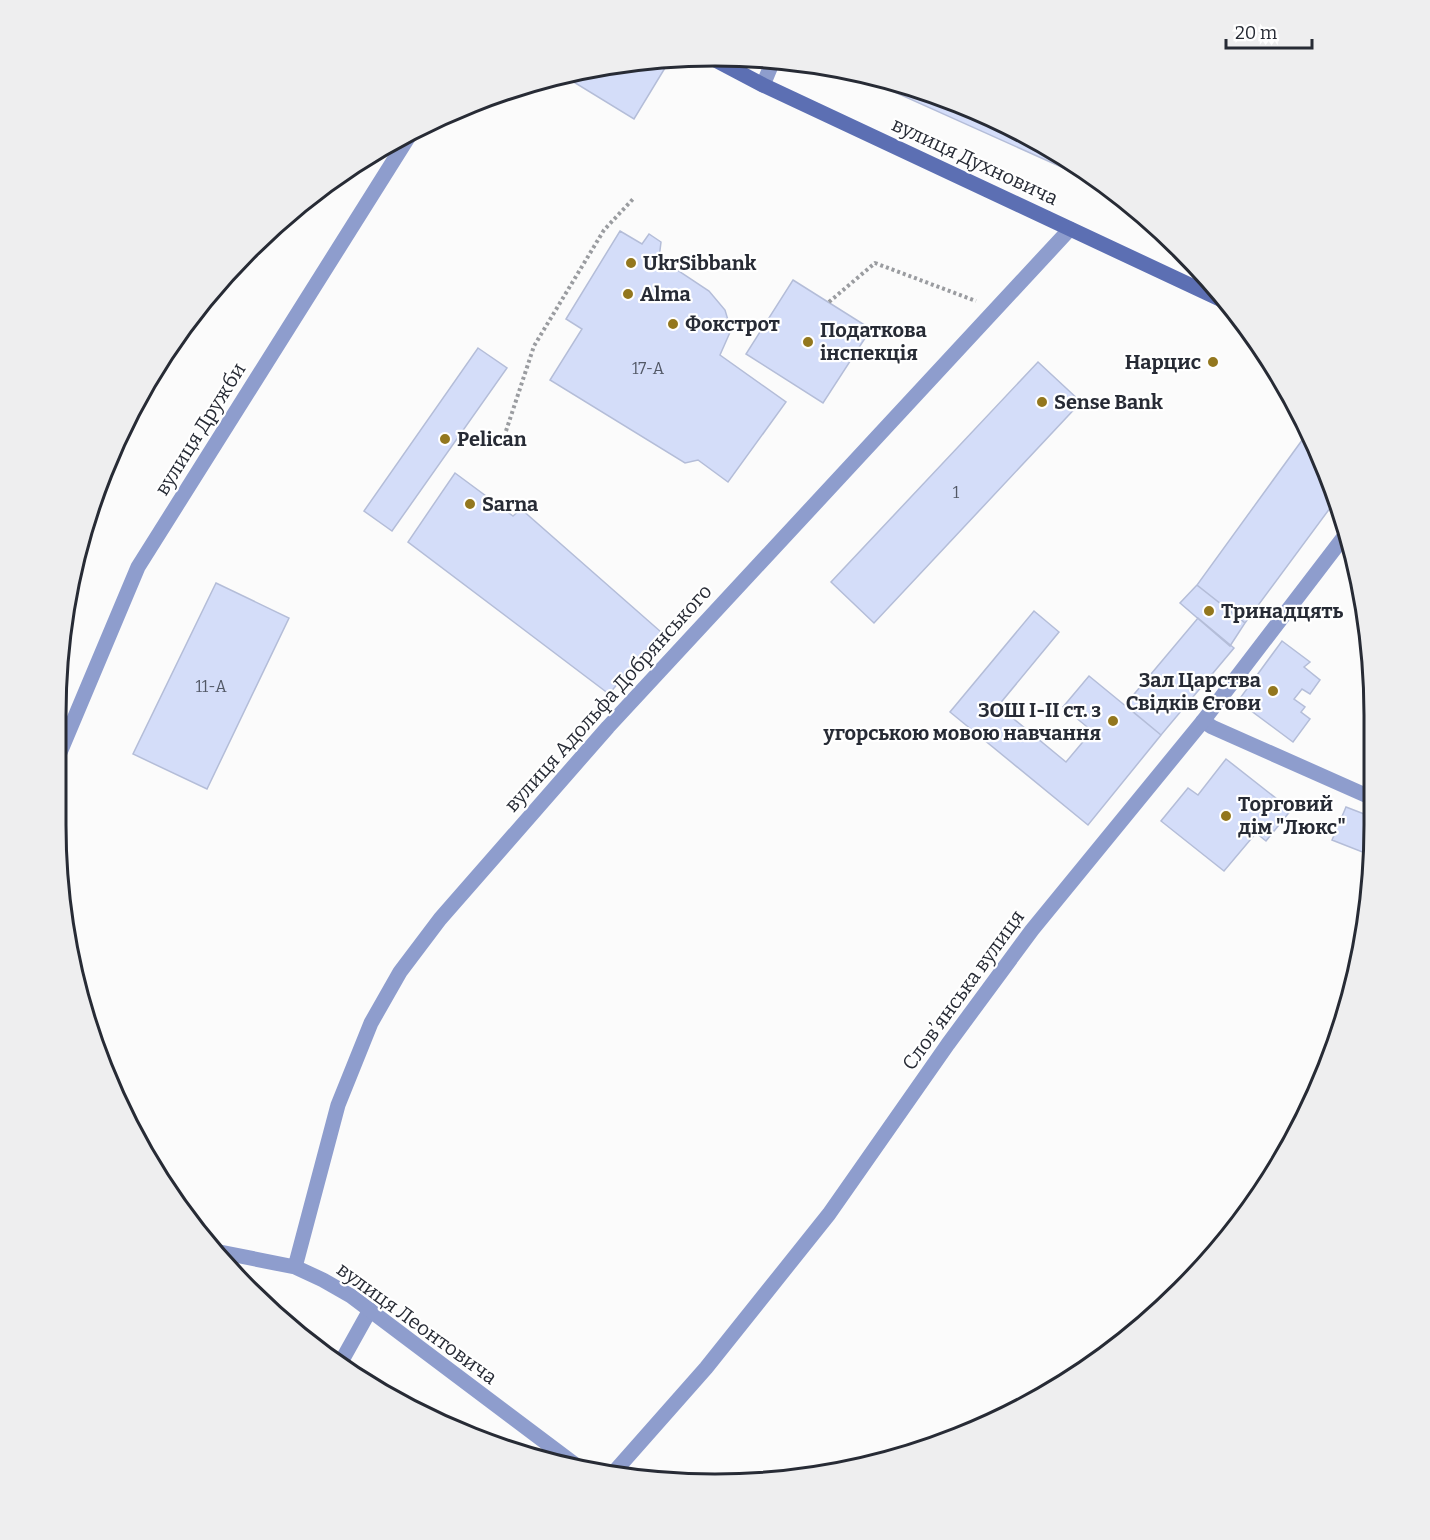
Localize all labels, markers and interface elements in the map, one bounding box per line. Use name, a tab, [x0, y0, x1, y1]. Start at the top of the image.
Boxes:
scale bar	[1226, 12, 1312, 50]
text: 20 m	[1235, 22, 1277, 44]
street label: вулиця Духновича	[888, 112, 1062, 210]
place label: UkrSibbank	[643, 251, 757, 275]
marker: UkrSibbank	[624, 256, 638, 270]
place label: Alma	[640, 282, 691, 306]
marker: Alma	[621, 287, 635, 301]
place label: Фокстрот	[685, 312, 780, 336]
marker: Фокстрот	[666, 317, 680, 331]
place label: Податкова інспекція	[820, 318, 927, 365]
marker: Податкова інспекція	[801, 335, 815, 349]
place label: Нарцис	[1125, 350, 1201, 374]
marker: Нарцис	[1206, 355, 1220, 369]
street label: вулиця Дружби	[150, 358, 250, 500]
house number: 17-А	[632, 359, 665, 378]
place label: Sense Bank	[1054, 390, 1163, 414]
marker: Sense Bank	[1035, 395, 1049, 409]
place label: Pelican	[457, 427, 527, 451]
marker: Pelican	[438, 432, 452, 446]
house number: 1	[953, 483, 960, 502]
place label: Sarna	[482, 492, 538, 516]
marker: Sarna	[463, 497, 477, 511]
street label: вулиця Адольфа Добрянського	[499, 579, 717, 817]
place label: Тринадцять	[1221, 599, 1343, 623]
marker: Тринадцять	[1202, 604, 1216, 618]
place label: Зал Царства Свідків Єгови	[1126, 668, 1261, 715]
house number: 11-А	[195, 677, 227, 696]
marker: Зал Царства Свідків Єгови	[1266, 684, 1280, 698]
place label: ЗОШ І-ІІ ст. з угорською мовою навчання	[823, 698, 1101, 745]
marker: ЗОШ І-ІІ ст. з угорською мовою навчання	[1106, 714, 1120, 728]
place label: Торговий дім "Люкс"	[1238, 792, 1346, 839]
marker: Торговий дім "Люкс"	[1219, 809, 1233, 823]
street label: Словʼянська вулиця	[897, 905, 1029, 1075]
street label: вулиця Леонтовича	[332, 1257, 502, 1389]

